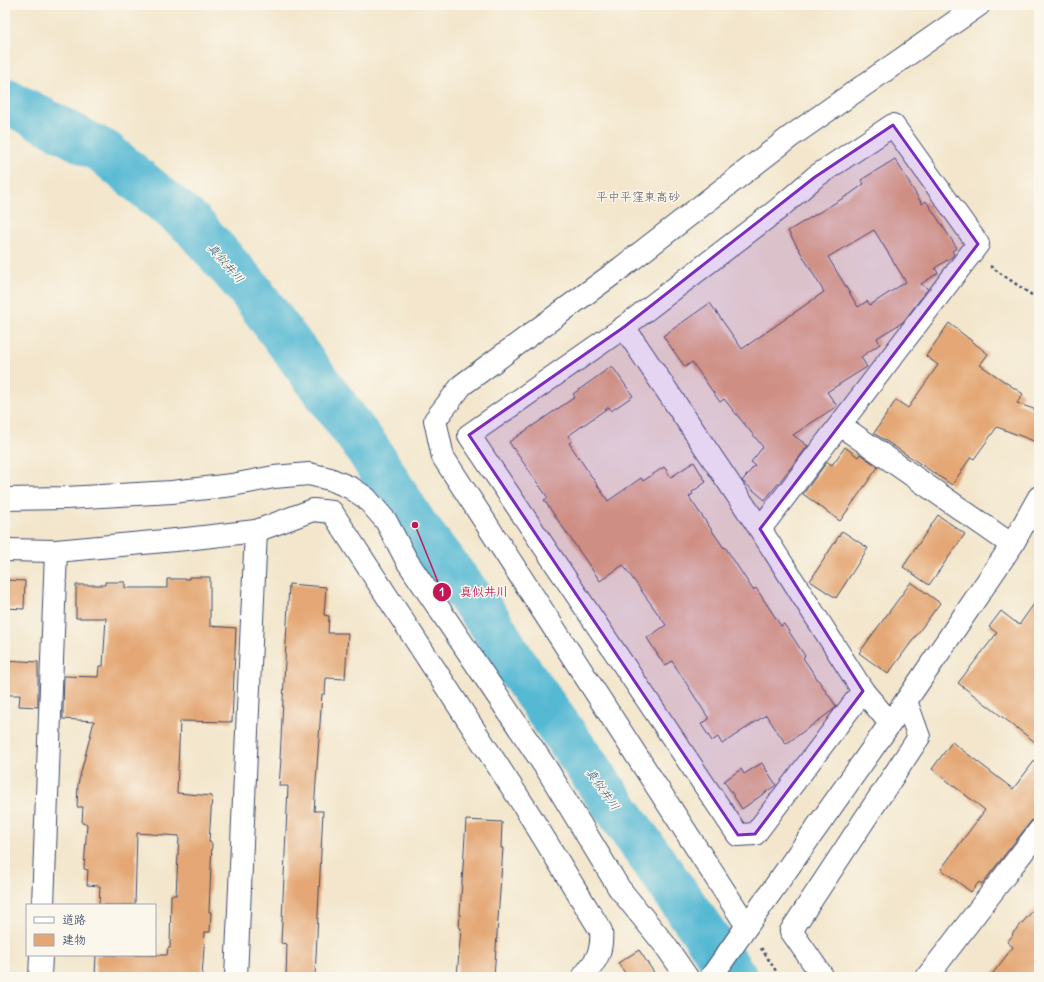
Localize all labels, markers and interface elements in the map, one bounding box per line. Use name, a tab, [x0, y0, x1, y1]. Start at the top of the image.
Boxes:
district label: 平中平窪東高砂	[596, 189, 680, 204]
water label: 真似井川	[205, 240, 247, 286]
callout: 真似井川	[432, 580, 516, 604]
text: 1	[440, 584, 444, 599]
text: 真似井川	[460, 584, 508, 599]
water label: 真似井川	[583, 765, 623, 813]
legend	[26, 904, 156, 956]
text: 道路	[62, 912, 86, 927]
text: 建物	[62, 932, 86, 947]

